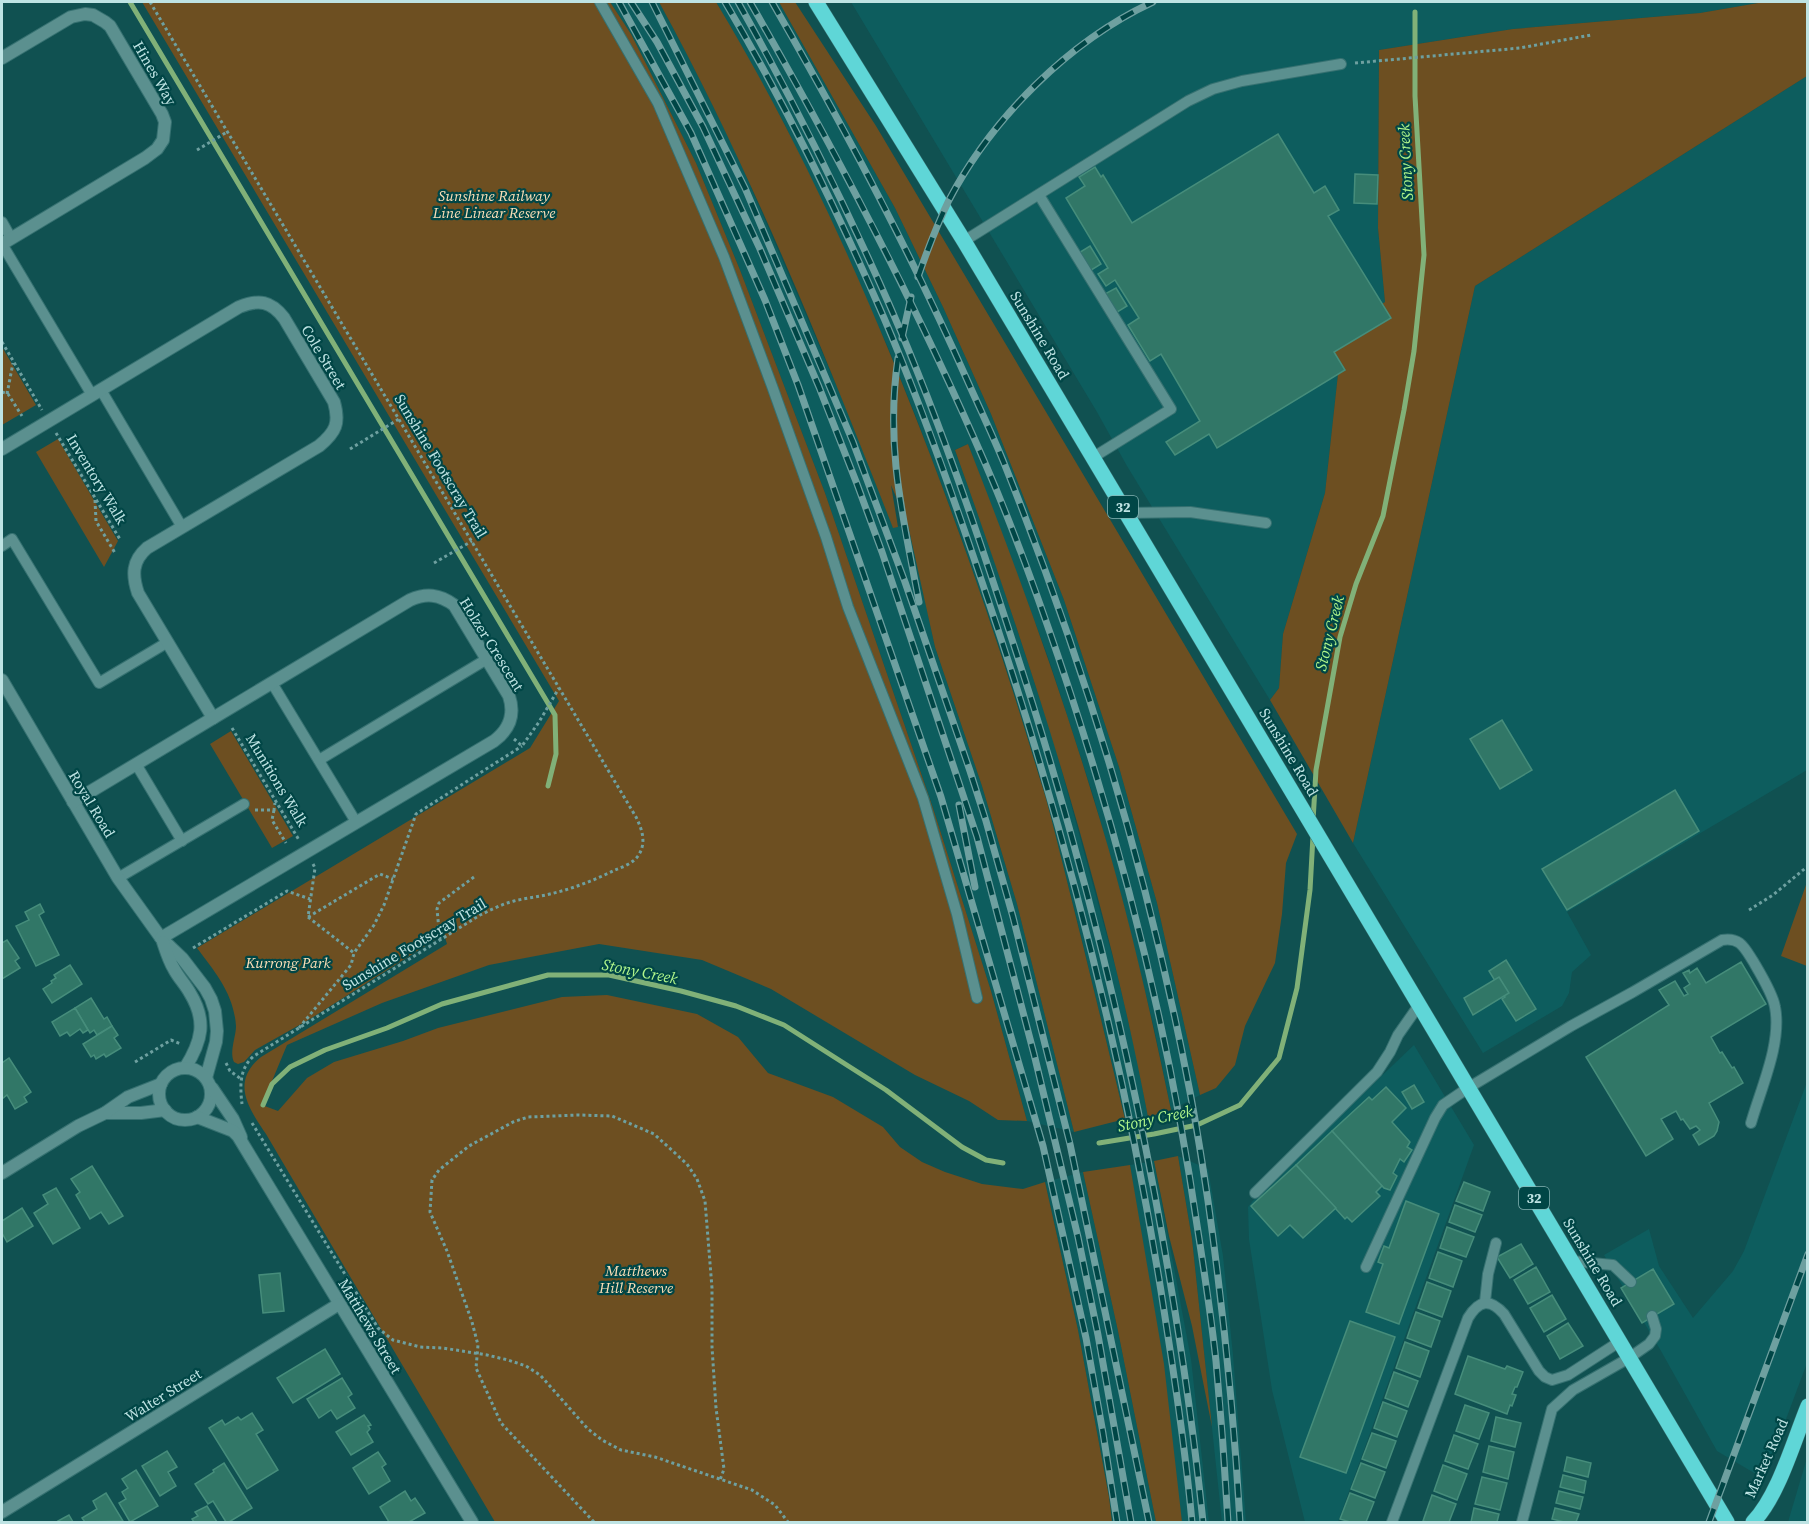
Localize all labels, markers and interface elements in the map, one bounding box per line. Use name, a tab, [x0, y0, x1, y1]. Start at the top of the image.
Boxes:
street label: Hines Way	[128, 37, 182, 109]
water label: Stony Creek	[1392, 123, 1418, 201]
park label: Sunshine Railway Line Linear Reserve	[432, 185, 555, 223]
street label: Sunshine Road	[1005, 287, 1075, 383]
street label: Cole Street	[296, 321, 352, 393]
street label: Sunshine Footscray Trail	[390, 390, 493, 542]
street label: Inventory Walk	[62, 430, 133, 529]
road number: 32	[1108, 496, 1138, 518]
street label: Holzer Crescent	[455, 593, 529, 695]
water label: Stony Creek	[1309, 593, 1349, 673]
street label: Sunshine Road	[1254, 704, 1324, 800]
street label: Munitions Walk	[241, 729, 314, 831]
street label: Royal Road	[64, 767, 120, 842]
street label: Sunshine Footscray Trail	[338, 892, 490, 995]
park label: Kurrong Park	[244, 952, 332, 973]
water label: Stony Creek	[600, 953, 680, 989]
water label: Stony Creek	[1115, 1099, 1195, 1137]
road number: 32	[1519, 1187, 1549, 1209]
street label: Sunshine Road	[1558, 1214, 1628, 1310]
park label: Matthews Hill Reserve	[598, 1260, 673, 1298]
street label: Matthews Street	[333, 1275, 407, 1378]
street label: Walter Street	[121, 1363, 205, 1427]
street label: Market Road	[1739, 1415, 1793, 1501]

